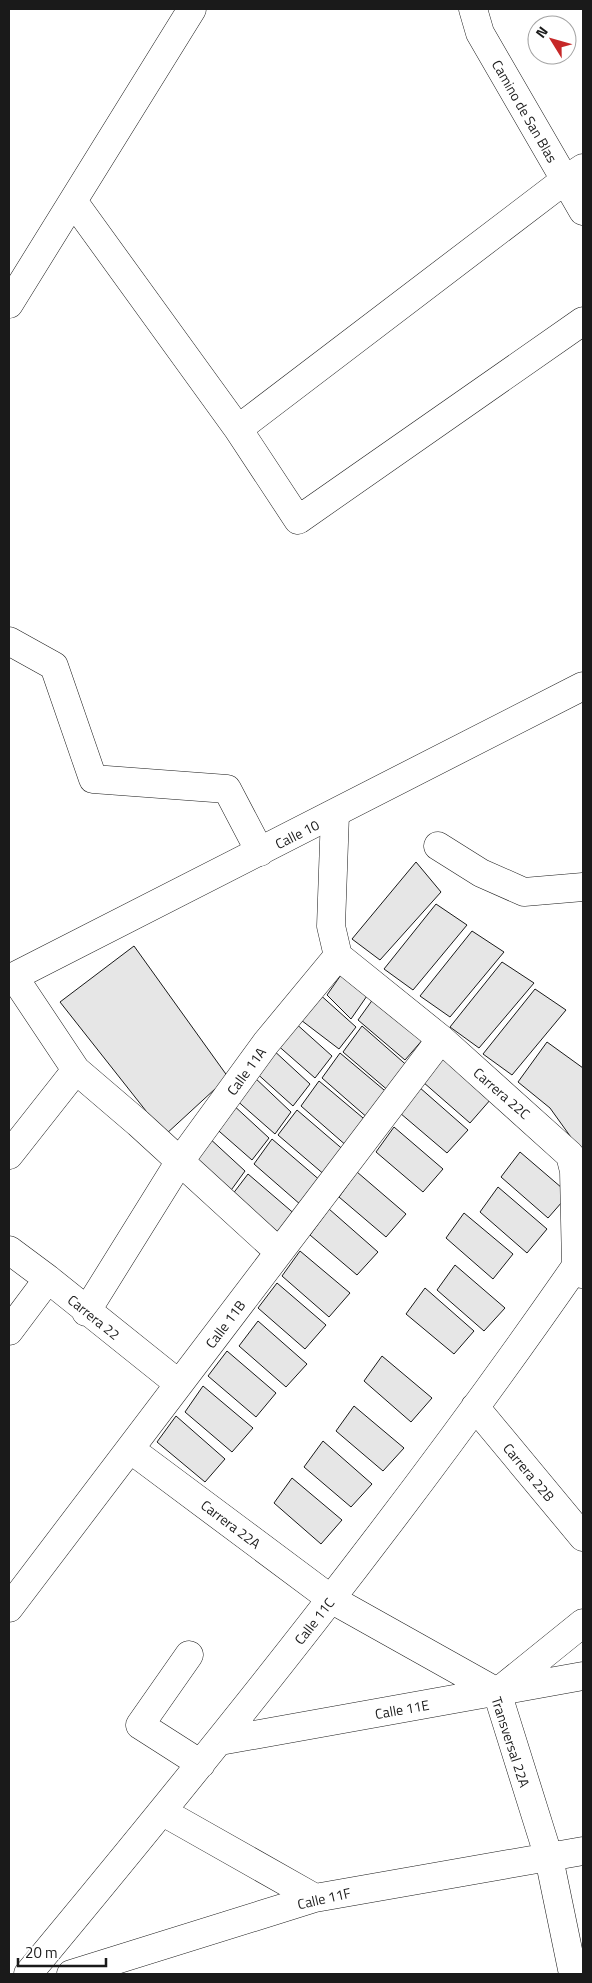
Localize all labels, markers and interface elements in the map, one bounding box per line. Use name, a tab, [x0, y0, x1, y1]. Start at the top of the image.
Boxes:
north arrow	[527, 15, 577, 65]
text: N	[530, 22, 553, 42]
street label: Camino de San Blas	[487, 56, 563, 166]
street label: Calle 10	[271, 814, 323, 854]
street label: Calle 11A	[221, 1042, 271, 1100]
street label: Carrera 22C	[469, 1062, 535, 1124]
street label: Carrera 22	[63, 1289, 125, 1345]
street label: Calle 11B	[200, 1295, 250, 1353]
street label: Carrera 22B	[498, 1438, 560, 1506]
street label: Carrera 22A	[197, 1494, 266, 1554]
street label: Calle 11C	[289, 1593, 339, 1649]
street label: Calle 11E	[373, 1694, 431, 1724]
street label: Transversal 22A	[486, 1694, 536, 1791]
street label: Calle 11F	[295, 1882, 353, 1914]
scale bar	[18, 1936, 105, 1968]
text: 20 m	[25, 1941, 58, 1964]

